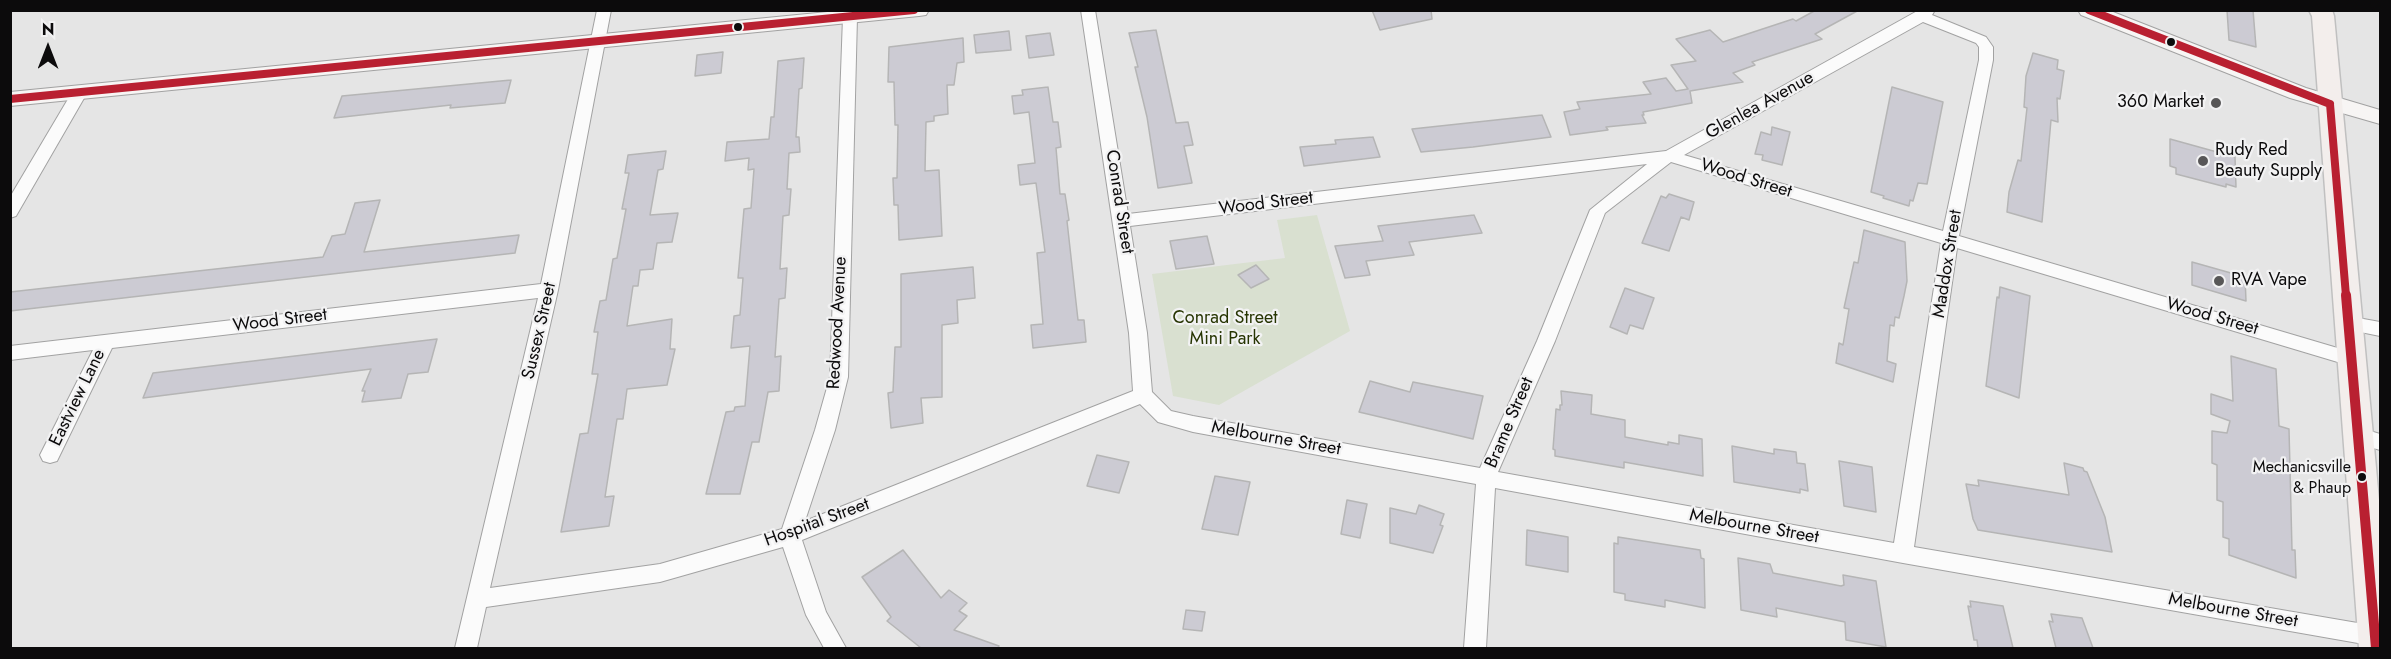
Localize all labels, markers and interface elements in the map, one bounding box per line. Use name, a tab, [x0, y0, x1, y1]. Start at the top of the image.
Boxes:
north arrow	[18, 18, 78, 78]
text: N	[42, 18, 54, 41]
unlabelled marker	[732, 21, 744, 33]
unlabelled marker	[2165, 36, 2177, 48]
street label: Glenlea Avenue	[1702, 67, 1818, 145]
place label: 360 Market	[2117, 92, 2204, 114]
marker: 360 Market	[2209, 96, 2223, 110]
place label: Rudy Red Beauty Supply	[2215, 140, 2322, 182]
street label: Conrad Street	[1100, 148, 1138, 256]
marker: Rudy Red Beauty Supply	[2196, 154, 2210, 168]
street label: Wood Street	[1698, 155, 1794, 203]
street label: Wood Street	[1218, 188, 1314, 220]
street label: Maddox Street	[1929, 208, 1967, 320]
street label: Redwood Avenue	[824, 256, 852, 390]
place label: RVA Vape	[2231, 270, 2307, 292]
marker: RVA Vape	[2212, 274, 2226, 288]
street label: Sussex Street	[518, 280, 562, 382]
street label: Wood Street	[2164, 294, 2260, 340]
street label: Wood Street	[232, 305, 328, 337]
park label: Conrad Street Mini Park	[1172, 308, 1278, 350]
street label: Eastview Lane	[45, 346, 111, 450]
street label: Brame Street	[1481, 374, 1539, 472]
street label: Melbourne Street	[1210, 417, 1342, 461]
place label: Mechanicsville & Phaup	[2253, 458, 2351, 496]
marker: Mechanicsville & Phaup	[2356, 471, 2368, 483]
street label: Hospital Street	[761, 494, 873, 552]
street label: Melbourne Street	[1688, 505, 1820, 549]
street label: Melbourne Street	[2167, 589, 2299, 633]

